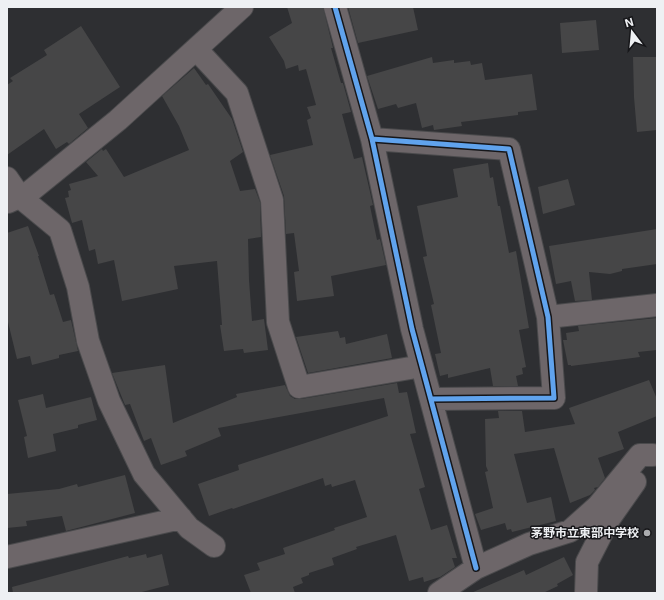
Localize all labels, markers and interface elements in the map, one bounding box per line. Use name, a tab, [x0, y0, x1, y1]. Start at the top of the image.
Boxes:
north arrow	[612, 12, 652, 52]
text: N	[623, 15, 635, 30]
place label: 茅野市立東部中学校	[531, 525, 639, 540]
marker: 茅野市立東部中学校	[642, 528, 652, 538]

